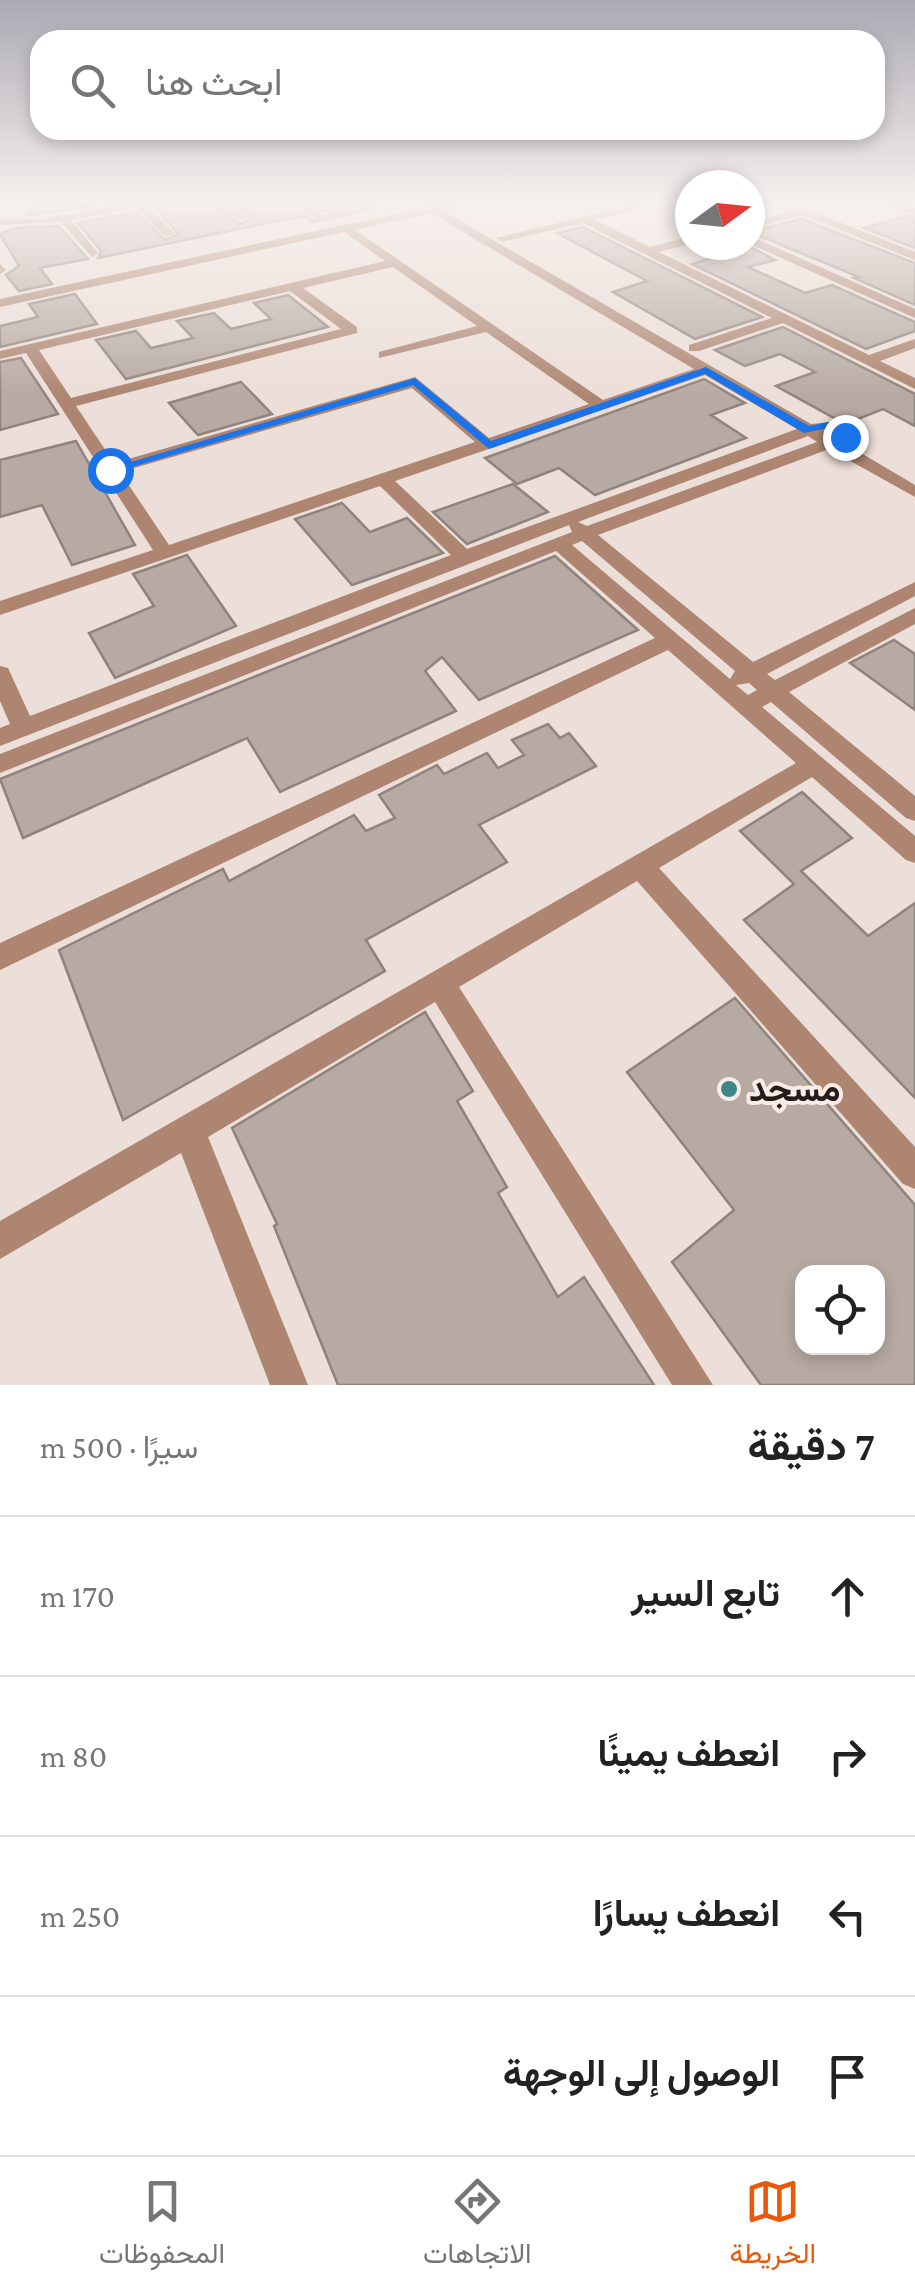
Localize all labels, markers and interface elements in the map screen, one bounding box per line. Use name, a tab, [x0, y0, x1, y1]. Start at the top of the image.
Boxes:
search box	[30, 30, 885, 140]
icon: search	[65, 58, 120, 113]
text: ابحث هنا	[145, 61, 283, 103]
north arrow	[675, 170, 765, 260]
route end	[823, 415, 869, 461]
route start	[88, 448, 134, 494]
place label: مسجد	[749, 1070, 840, 1110]
marker: مسجد	[718, 1078, 740, 1100]
map controls	[795, 1265, 885, 1355]
button: locate	[795, 1265, 885, 1355]
text: 7 دقيقة	[748, 1422, 875, 1469]
text: سيرًا · 500 m	[40, 1429, 198, 1465]
icon: ahead	[820, 1569, 875, 1624]
text: تابع السير	[631, 1572, 780, 1614]
text: 170 m	[40, 1578, 115, 1614]
icon: right	[820, 1729, 875, 1784]
text: انعطف يمينًا	[598, 1732, 780, 1774]
text: 80 m	[40, 1738, 107, 1774]
icon: left	[820, 1889, 875, 1944]
text: انعطف يسارًا	[593, 1892, 780, 1934]
text: 250 m	[40, 1898, 120, 1934]
icon: arrive	[820, 2049, 875, 2104]
text: الوصول إلى الوجهة	[503, 2052, 780, 2094]
tab: المحفوظات	[99, 2174, 225, 2278]
tab: الاتجاهات	[423, 2174, 532, 2278]
tab: الخريطة	[729, 2174, 816, 2278]

